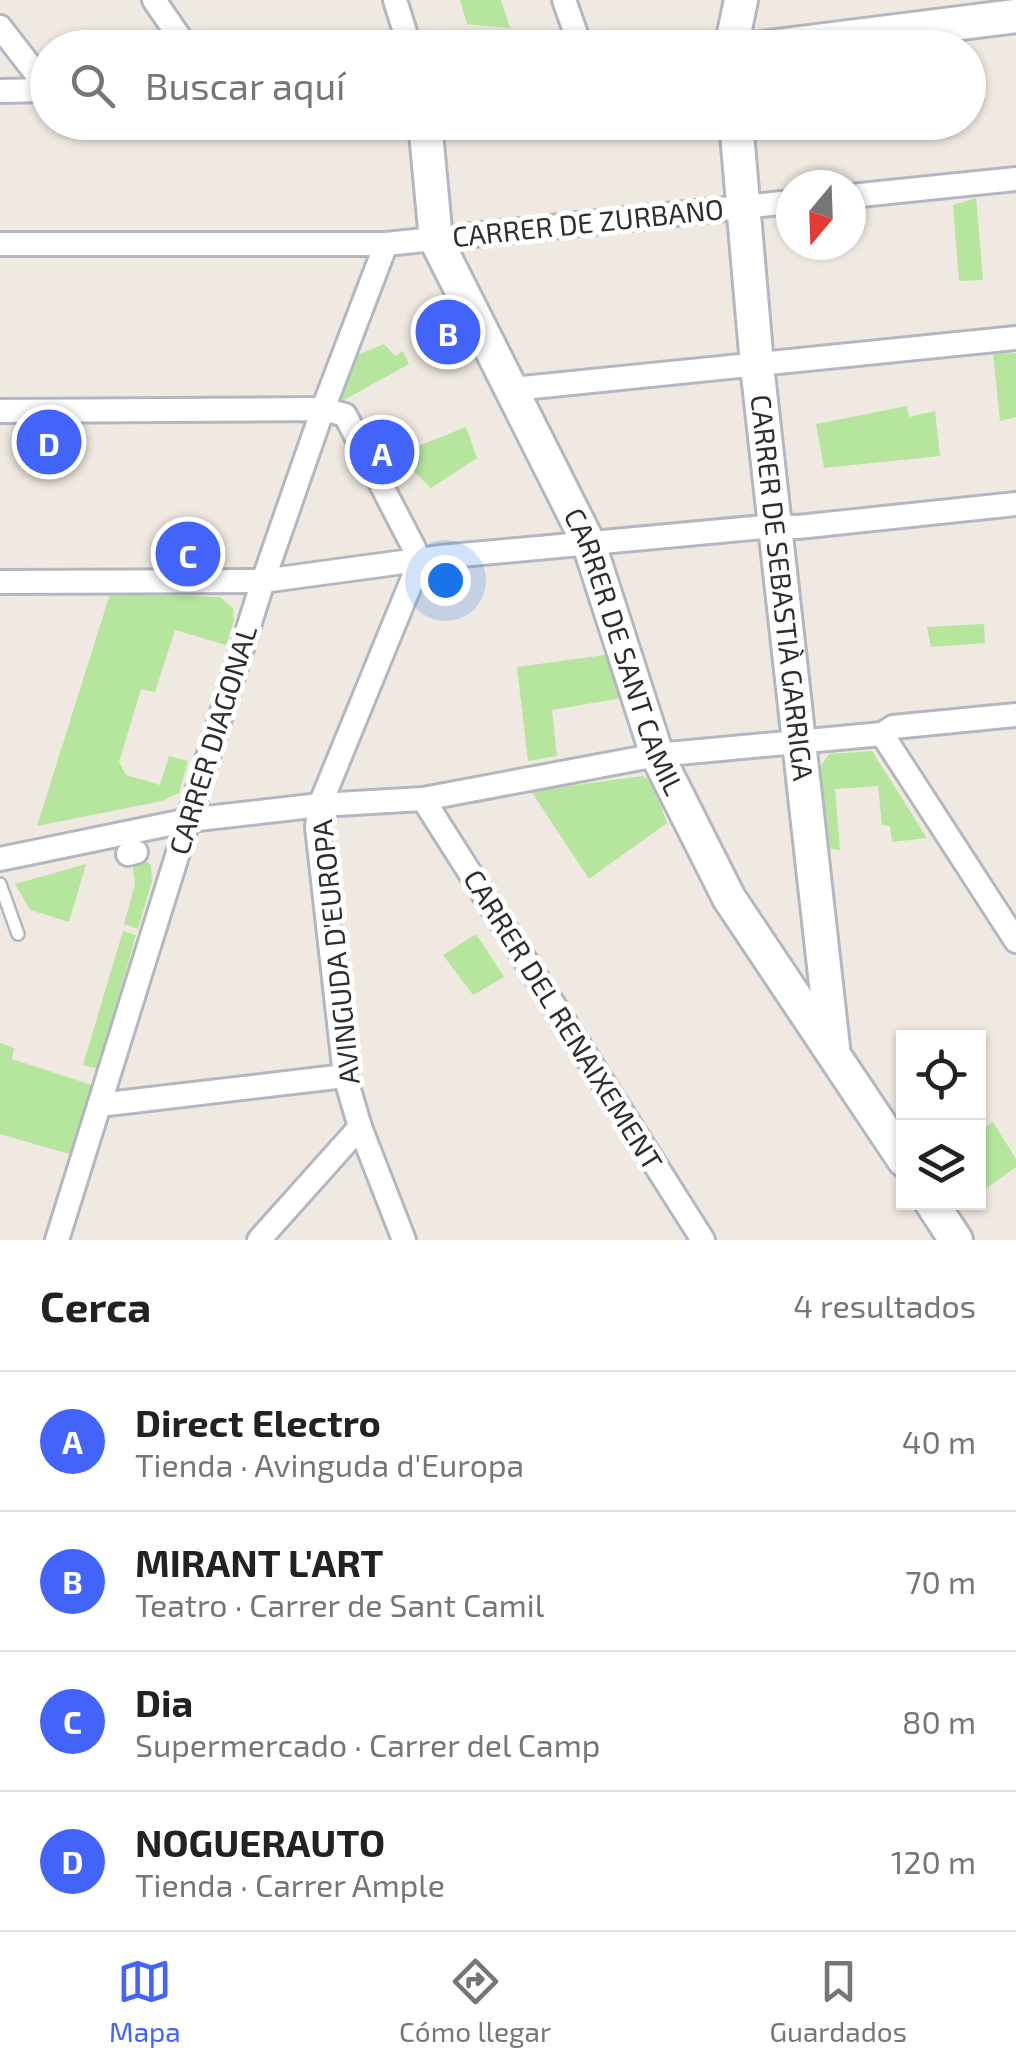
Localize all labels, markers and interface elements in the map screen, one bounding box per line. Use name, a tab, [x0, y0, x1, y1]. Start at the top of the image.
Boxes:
search box	[30, 30, 986, 140]
icon: search	[65, 58, 120, 113]
text: Buscar aquí	[145, 62, 346, 108]
north arrow	[776, 170, 866, 260]
street label: CARRER DE ZURBANO	[450, 191, 725, 253]
pin: B	[416, 294, 480, 370]
street label: CARRER DE SEBASTIÀ GARRIGA	[744, 393, 821, 783]
pin: D	[17, 404, 82, 480]
pin: A	[350, 414, 414, 490]
street label: CARRER DE SANT CAMIL	[558, 502, 692, 800]
pin: C	[156, 516, 220, 592]
your location	[420, 555, 471, 606]
street label: CARRER DIAGONAL	[161, 621, 263, 859]
street label: AVINGUDA D'EUROPA	[304, 817, 366, 1086]
street label: CARRER DEL RENAIXEMENT	[457, 863, 670, 1176]
map controls	[896, 1030, 986, 1210]
button: locate	[896, 1030, 986, 1120]
button: layers	[896, 1120, 986, 1210]
text: Cerca	[40, 1280, 151, 1330]
text: 4 resultados	[793, 1286, 976, 1324]
text: Direct Electro	[135, 1399, 381, 1445]
text: A	[62, 1422, 83, 1460]
text: 40 m	[902, 1422, 976, 1460]
text: Tienda · Avinguda d'Europa	[135, 1445, 524, 1483]
text: MIRANT L'ART	[135, 1539, 383, 1585]
text: B	[62, 1562, 83, 1600]
text: 70 m	[905, 1562, 976, 1600]
text: Teatro · Carrer de Sant Camil	[135, 1585, 544, 1623]
text: Dia	[135, 1679, 193, 1725]
text: C	[63, 1702, 82, 1740]
text: 80 m	[902, 1702, 976, 1740]
text: Supermercado · Carrer del Camp	[135, 1725, 600, 1763]
text: NOGUERAUTO	[135, 1819, 385, 1865]
text: D	[62, 1842, 83, 1880]
text: 120 m	[891, 1842, 976, 1880]
text: Tienda · Carrer Ample	[135, 1865, 445, 1903]
tab: Mapa	[109, 1954, 181, 2048]
tab: Cómo llegar	[399, 1954, 551, 2048]
tab: Guardados	[769, 1954, 907, 2048]

